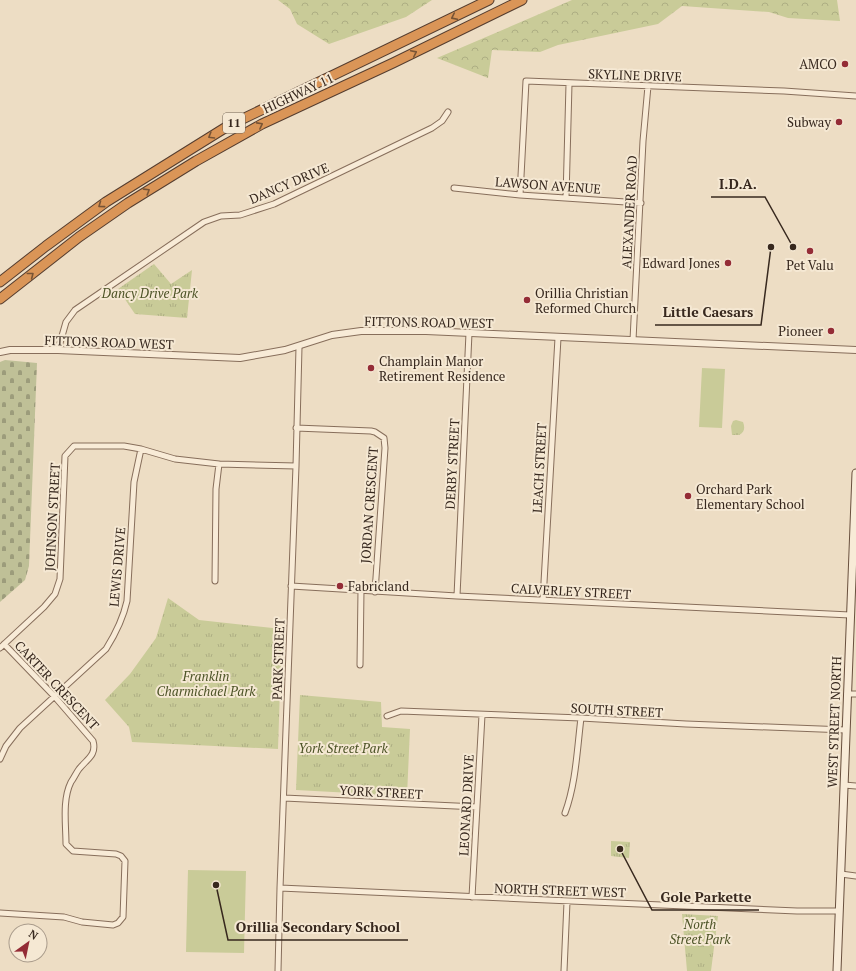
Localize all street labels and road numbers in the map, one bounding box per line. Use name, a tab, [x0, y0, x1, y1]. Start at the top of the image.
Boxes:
street label: SKYLINE DRIVE	[588, 64, 682, 86]
street label: HIGHWAY 11	[260, 69, 336, 117]
road number: 11	[223, 113, 245, 133]
street label: ALEXANDER ROAD	[617, 155, 641, 269]
street label: DANCY DRIVE	[246, 158, 332, 208]
street label: LAWSON AVENUE	[495, 172, 601, 198]
street label: FITTONS ROAD WEST	[364, 312, 494, 332]
street label: FITTONS ROAD WEST	[44, 331, 174, 353]
street label: DERBY STREET	[441, 418, 463, 510]
street label: LEACH STREET	[528, 422, 550, 514]
street label: JORDAN CRESCENT	[356, 446, 382, 564]
street label: JOHNSON STREET	[40, 462, 64, 572]
street label: LEWIS DRIVE	[105, 526, 129, 608]
street label: CALVERLEY STREET	[510, 579, 632, 603]
street label: PARK STREET	[268, 618, 288, 700]
street label: CARTER CRESCENT	[11, 636, 103, 734]
street label: WEST STREET NORTH	[823, 655, 845, 788]
street label: SOUTH STREET	[570, 699, 664, 721]
street label: LEONARD DRIVE	[454, 754, 478, 856]
street label: YORK STREET	[339, 781, 423, 803]
street label: NORTH STREET WEST	[494, 879, 626, 901]

